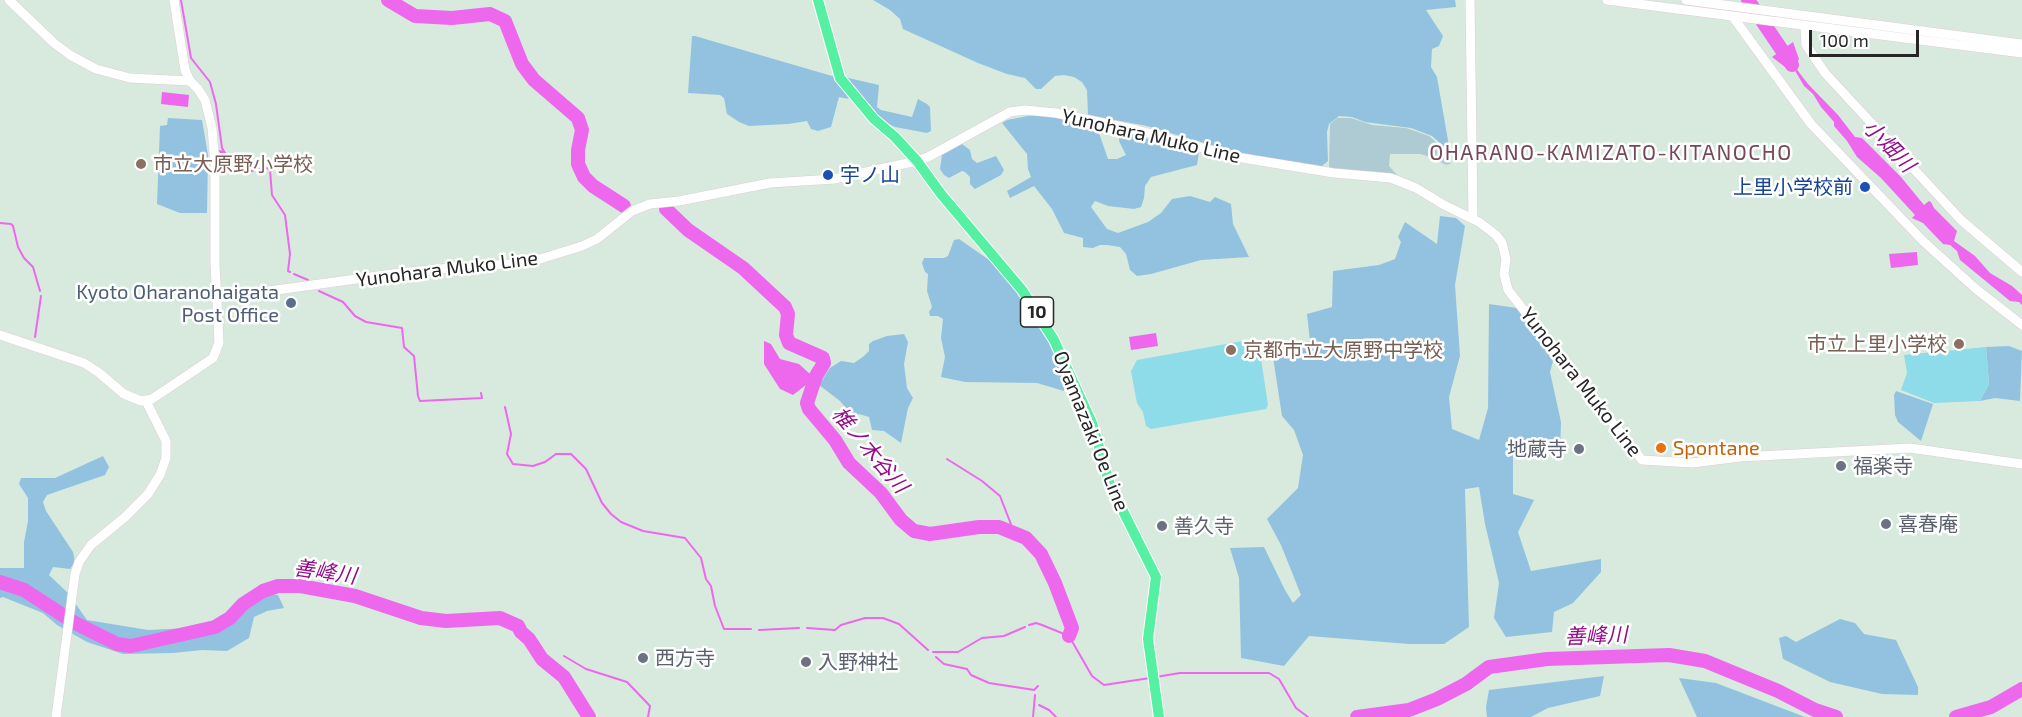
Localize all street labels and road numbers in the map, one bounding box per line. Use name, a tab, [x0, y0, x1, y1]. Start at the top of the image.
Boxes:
street label: Yunohara Muko Line	[1059, 104, 1243, 168]
street label: Yunohara Muko Line	[355, 246, 539, 292]
road number: 10	[1020, 297, 1054, 327]
street label: Yunohara Muko Line	[1515, 303, 1647, 461]
street label: Oyamazaki Oe Line	[1048, 348, 1134, 514]

